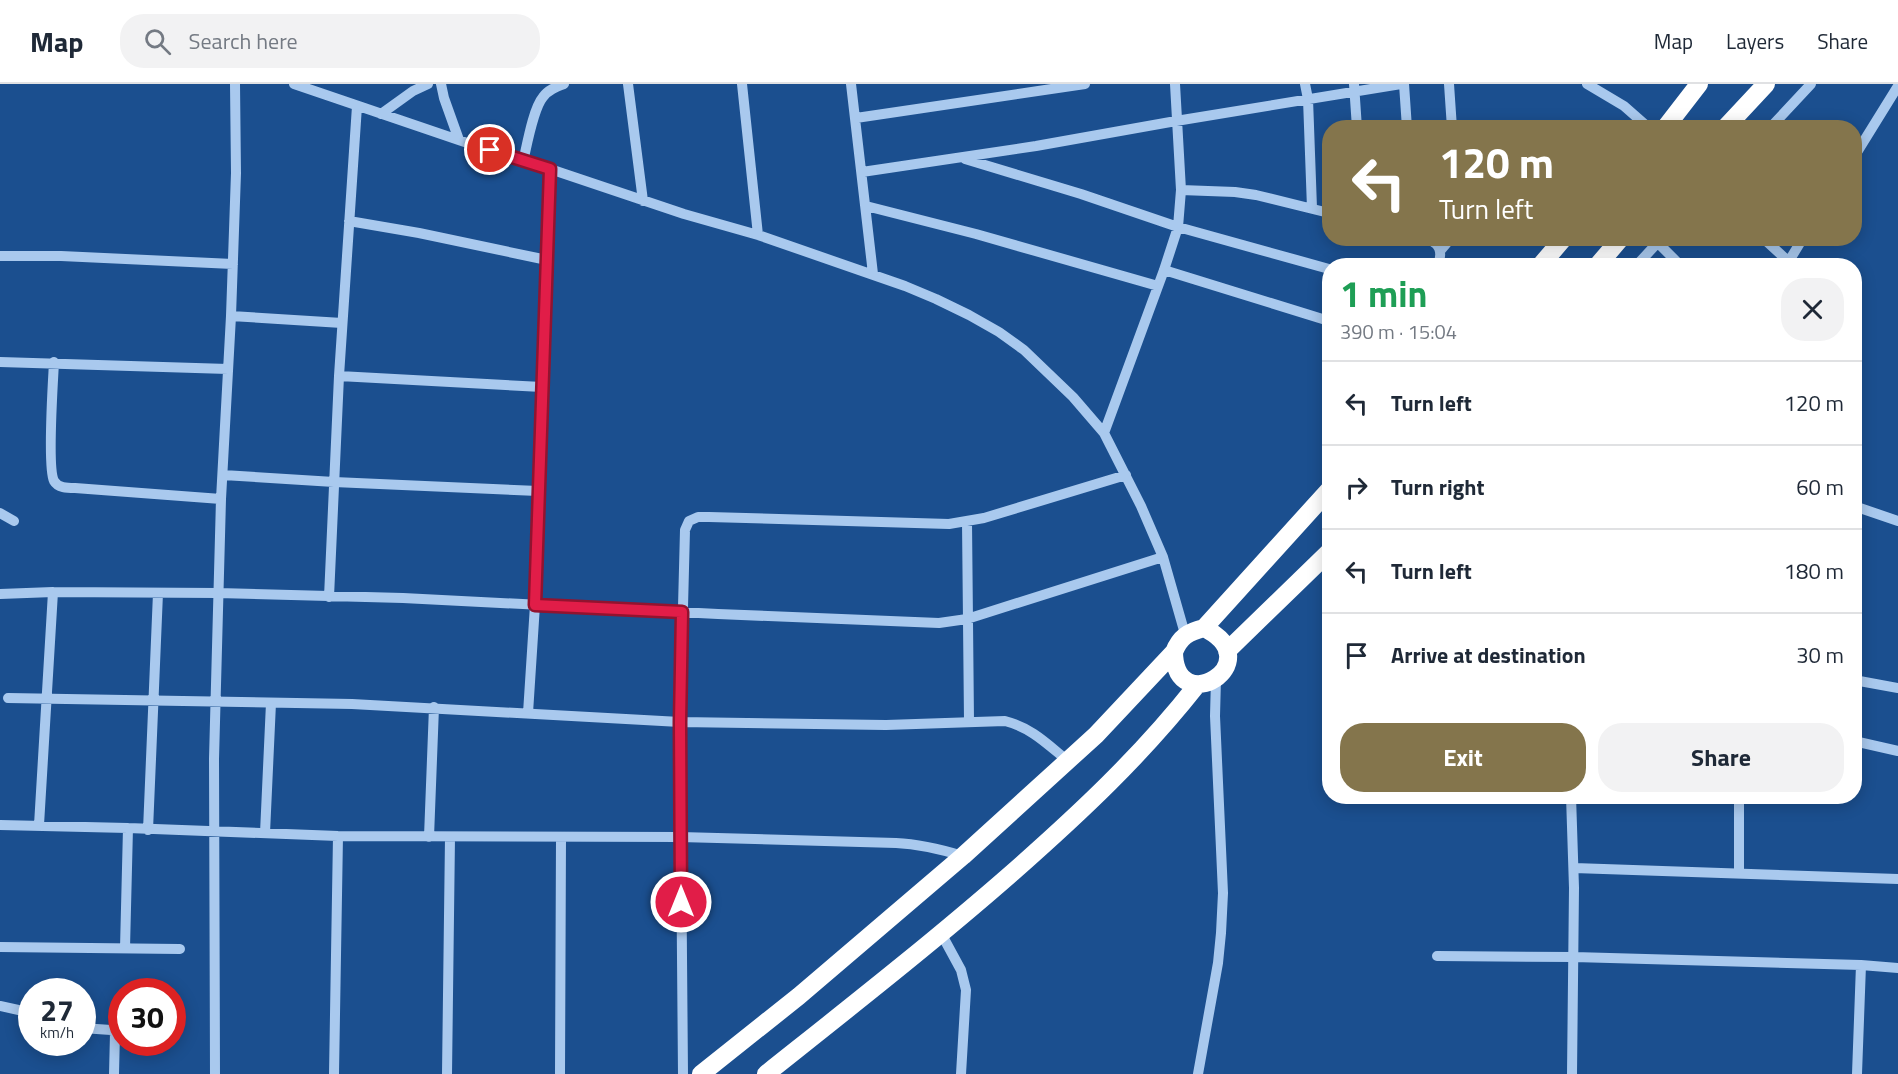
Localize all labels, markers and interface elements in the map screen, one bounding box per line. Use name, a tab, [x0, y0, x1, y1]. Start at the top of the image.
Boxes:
search box	[120, 14, 540, 68]
text: Map	[30, 20, 84, 63]
text: Search here	[189, 24, 298, 58]
icon: search	[141, 25, 174, 58]
text: Map	[1654, 25, 1693, 57]
text: Layers	[1726, 25, 1784, 57]
text: Share	[1817, 25, 1868, 57]
pin	[464, 124, 515, 175]
text: 120 m	[1439, 130, 1554, 194]
icon: arrive	[473, 133, 506, 166]
icon: left	[1340, 144, 1418, 222]
text: Turn left	[1439, 188, 1533, 229]
text: 1 min	[1340, 266, 1427, 321]
button: close	[1781, 278, 1844, 341]
text: 390 m · 15:04	[1340, 316, 1457, 347]
text: Turn left	[1391, 386, 1472, 420]
text: 120 m	[1784, 386, 1844, 420]
icon: left	[1340, 387, 1373, 420]
text: Turn right	[1391, 470, 1485, 504]
text: 60 m	[1796, 470, 1844, 504]
icon: right	[1340, 471, 1373, 504]
text: Turn left	[1391, 554, 1472, 588]
text: 180 m	[1784, 554, 1844, 588]
icon: left	[1340, 555, 1373, 588]
text: Arrive at destination	[1391, 638, 1586, 672]
text: 30 m	[1796, 638, 1844, 672]
icon: arrive	[1340, 639, 1373, 672]
button: Exit	[1340, 723, 1586, 792]
button: Share	[1598, 723, 1844, 792]
position arrow	[649, 870, 713, 934]
speed limit sign: 30	[108, 978, 186, 1056]
text: 27	[40, 987, 74, 1033]
text: km/h	[40, 1021, 74, 1044]

